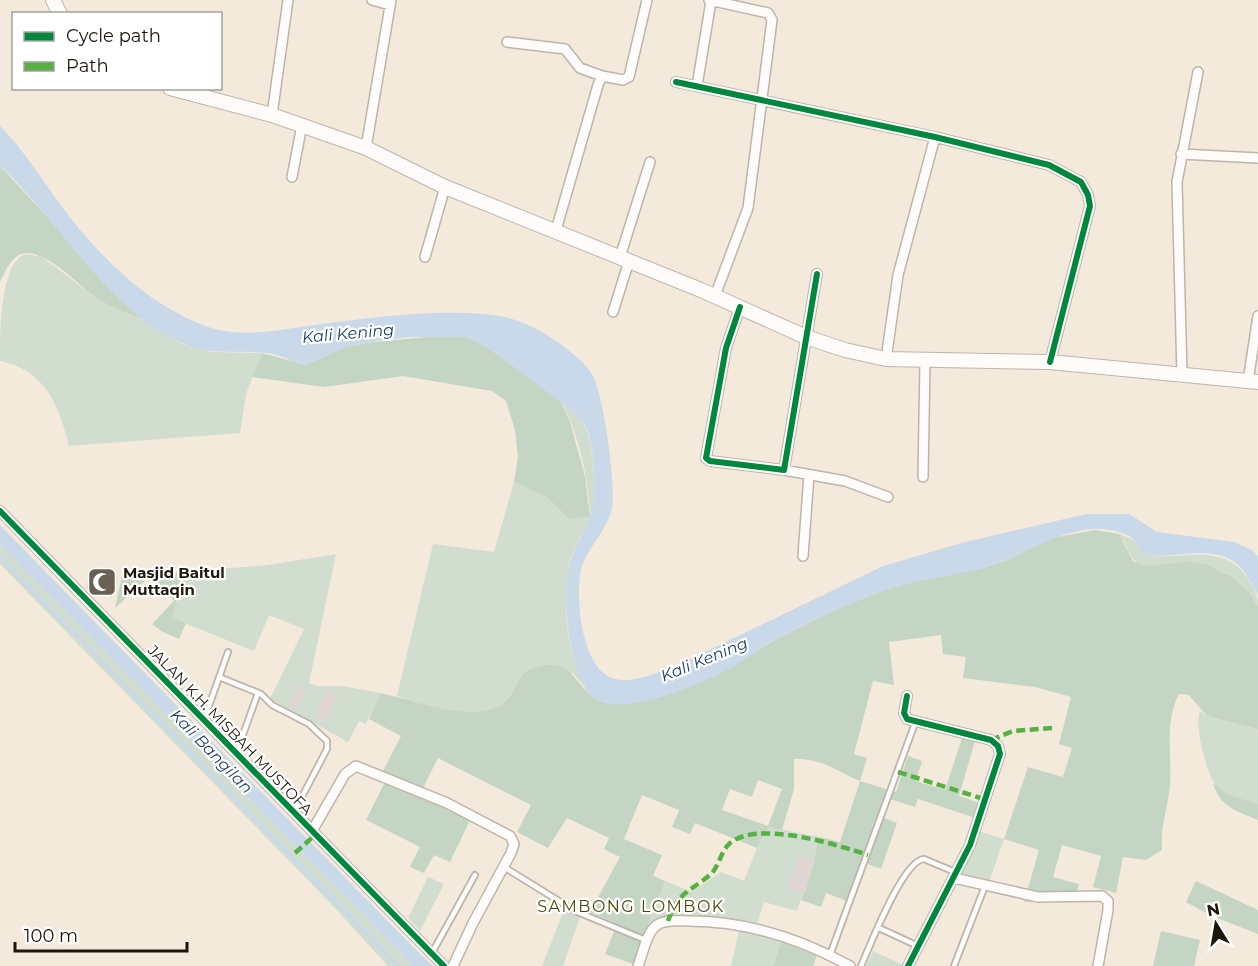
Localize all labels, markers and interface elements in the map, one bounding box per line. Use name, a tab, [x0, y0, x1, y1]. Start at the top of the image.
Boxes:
legend	[12, 12, 222, 90]
text: Cycle path	[66, 25, 161, 47]
text: Path	[66, 55, 109, 77]
water label: Kali Kening	[301, 320, 395, 347]
place label: Masjid Baitul Muttaqin	[123, 563, 225, 599]
mosque icon: Masjid Baitul Muttaqin	[86, 566, 118, 598]
water label: Kali Kening	[658, 633, 751, 686]
street label: JALAN K.H. MISBAH MUSTOFA	[143, 640, 317, 819]
water label: Kali Bangilan	[167, 705, 257, 797]
north arrow	[1186, 894, 1246, 954]
district label: SAMBONG LOMBOK	[537, 897, 725, 916]
text: N	[1205, 899, 1221, 920]
scale bar	[15, 915, 188, 953]
text: 100 m	[24, 925, 78, 947]

